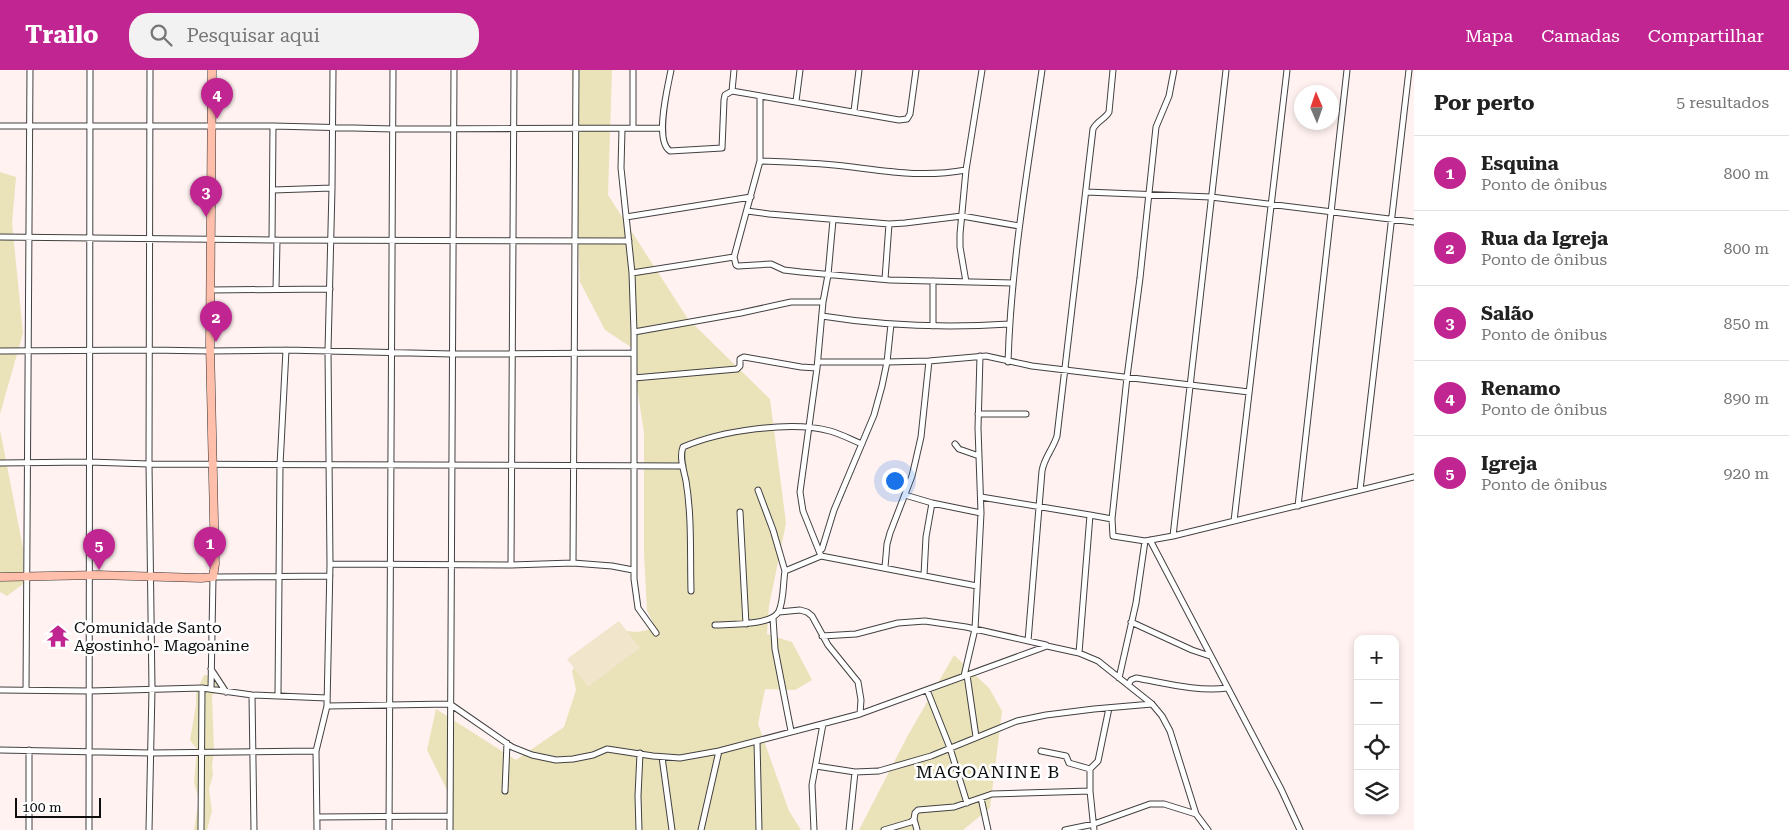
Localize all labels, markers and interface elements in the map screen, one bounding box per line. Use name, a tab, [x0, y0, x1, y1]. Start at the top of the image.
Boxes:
search box	[129, 13, 479, 58]
text: Trailo	[25, 21, 99, 49]
icon: search	[147, 21, 175, 49]
text: Pesquisar aqui	[187, 24, 320, 47]
text: Mapa	[1465, 25, 1513, 46]
text: Camadas	[1541, 25, 1620, 46]
text: Compartilhar	[1648, 25, 1764, 46]
pin: 4	[201, 78, 233, 119]
north arrow	[1294, 85, 1339, 130]
text: Por perto	[1434, 91, 1535, 115]
text: 5 resultados	[1676, 93, 1769, 112]
text: Esquina	[1481, 152, 1559, 175]
text: 1	[1446, 164, 1454, 183]
text: 800 m	[1723, 164, 1769, 183]
text: Ponto de ônibus	[1481, 175, 1607, 194]
pin: 3	[190, 176, 222, 217]
text: Rua da Igreja	[1481, 227, 1608, 250]
text: 2	[1446, 239, 1454, 258]
text: 800 m	[1723, 239, 1769, 258]
text: Ponto de ônibus	[1481, 250, 1607, 269]
pin: 2	[200, 301, 232, 342]
text: Salão	[1481, 302, 1534, 325]
text: 3	[1446, 314, 1454, 333]
text: 850 m	[1723, 314, 1769, 333]
text: Ponto de ônibus	[1481, 325, 1607, 344]
text: Renamo	[1481, 377, 1560, 400]
text: 4	[1446, 389, 1454, 408]
text: 890 m	[1723, 389, 1769, 408]
text: Ponto de ônibus	[1481, 400, 1607, 419]
text: Igreja	[1481, 452, 1537, 475]
text: 5	[1446, 464, 1454, 483]
text: 920 m	[1723, 464, 1769, 483]
your location	[882, 468, 908, 494]
text: Ponto de ônibus	[1481, 475, 1607, 494]
pin: 1	[194, 527, 226, 568]
pin: 5	[83, 529, 115, 570]
place label: Comunidade Santo Agostinho- Magoanine	[74, 618, 249, 655]
temple icon: Comunidade Santo Agostinho- Magoanine	[45, 623, 71, 649]
map controls	[1354, 635, 1399, 815]
button: +	[1354, 635, 1399, 680]
button: −	[1354, 680, 1399, 725]
button: locate	[1354, 725, 1399, 770]
district label: MAGOANINE B	[916, 761, 1060, 782]
button: layers	[1354, 770, 1399, 815]
scale bar	[15, 795, 101, 818]
text: 100 m	[22, 799, 62, 815]

